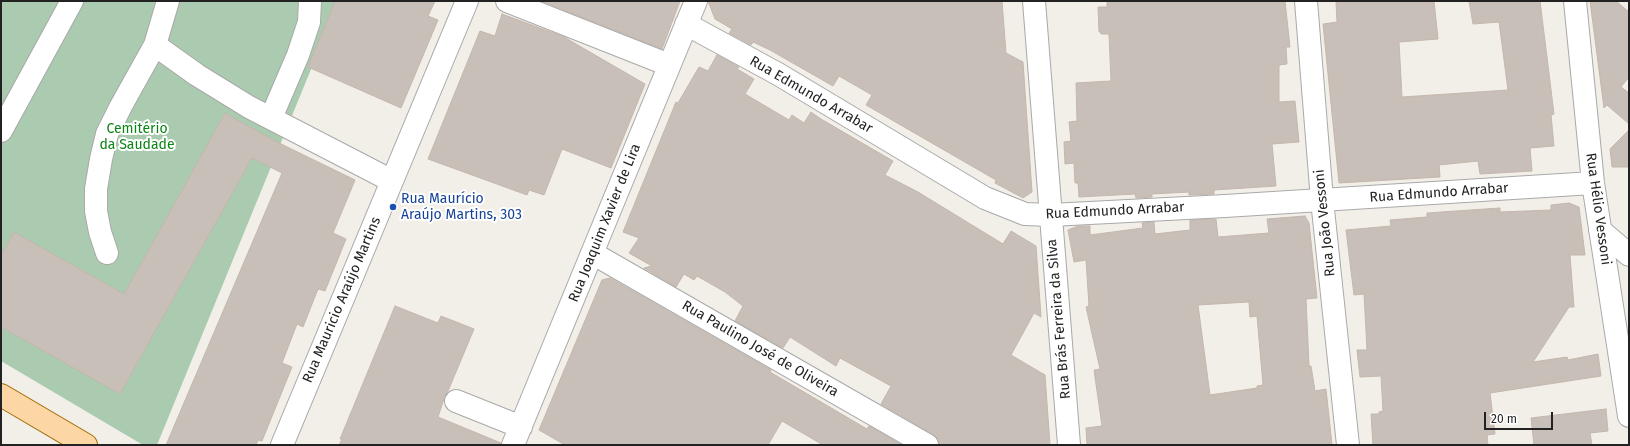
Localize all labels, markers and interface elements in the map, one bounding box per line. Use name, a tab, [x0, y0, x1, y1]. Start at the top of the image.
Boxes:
street label: Rua Edmundo Arrabar	[746, 53, 876, 137]
park label: Cemitério da Saudade	[99, 121, 175, 154]
street label: Rua Joaquim Xavier de Lira	[565, 141, 645, 305]
street label: Rua Hélio Vessoni	[1582, 152, 1614, 266]
street label: Rua João Vessoni	[1311, 168, 1339, 278]
street label: Rua Edmundo Arrabar	[1369, 180, 1509, 206]
place label: Rua Maurício Araújo Martins, 303	[401, 191, 522, 224]
street label: Rua Edmundo Arrabar	[1045, 199, 1185, 223]
marker: Rua Maurício Araújo Martins, 303	[388, 202, 398, 212]
street label: Rua Mauricio Araújo Martins	[299, 214, 385, 386]
street label: Rua Brás Ferreira da Silva	[1044, 238, 1074, 400]
street label: Rua Paulino José de Oliveira	[679, 297, 841, 401]
scale bar	[1486, 404, 1555, 430]
text: 20 m	[1491, 412, 1517, 426]

